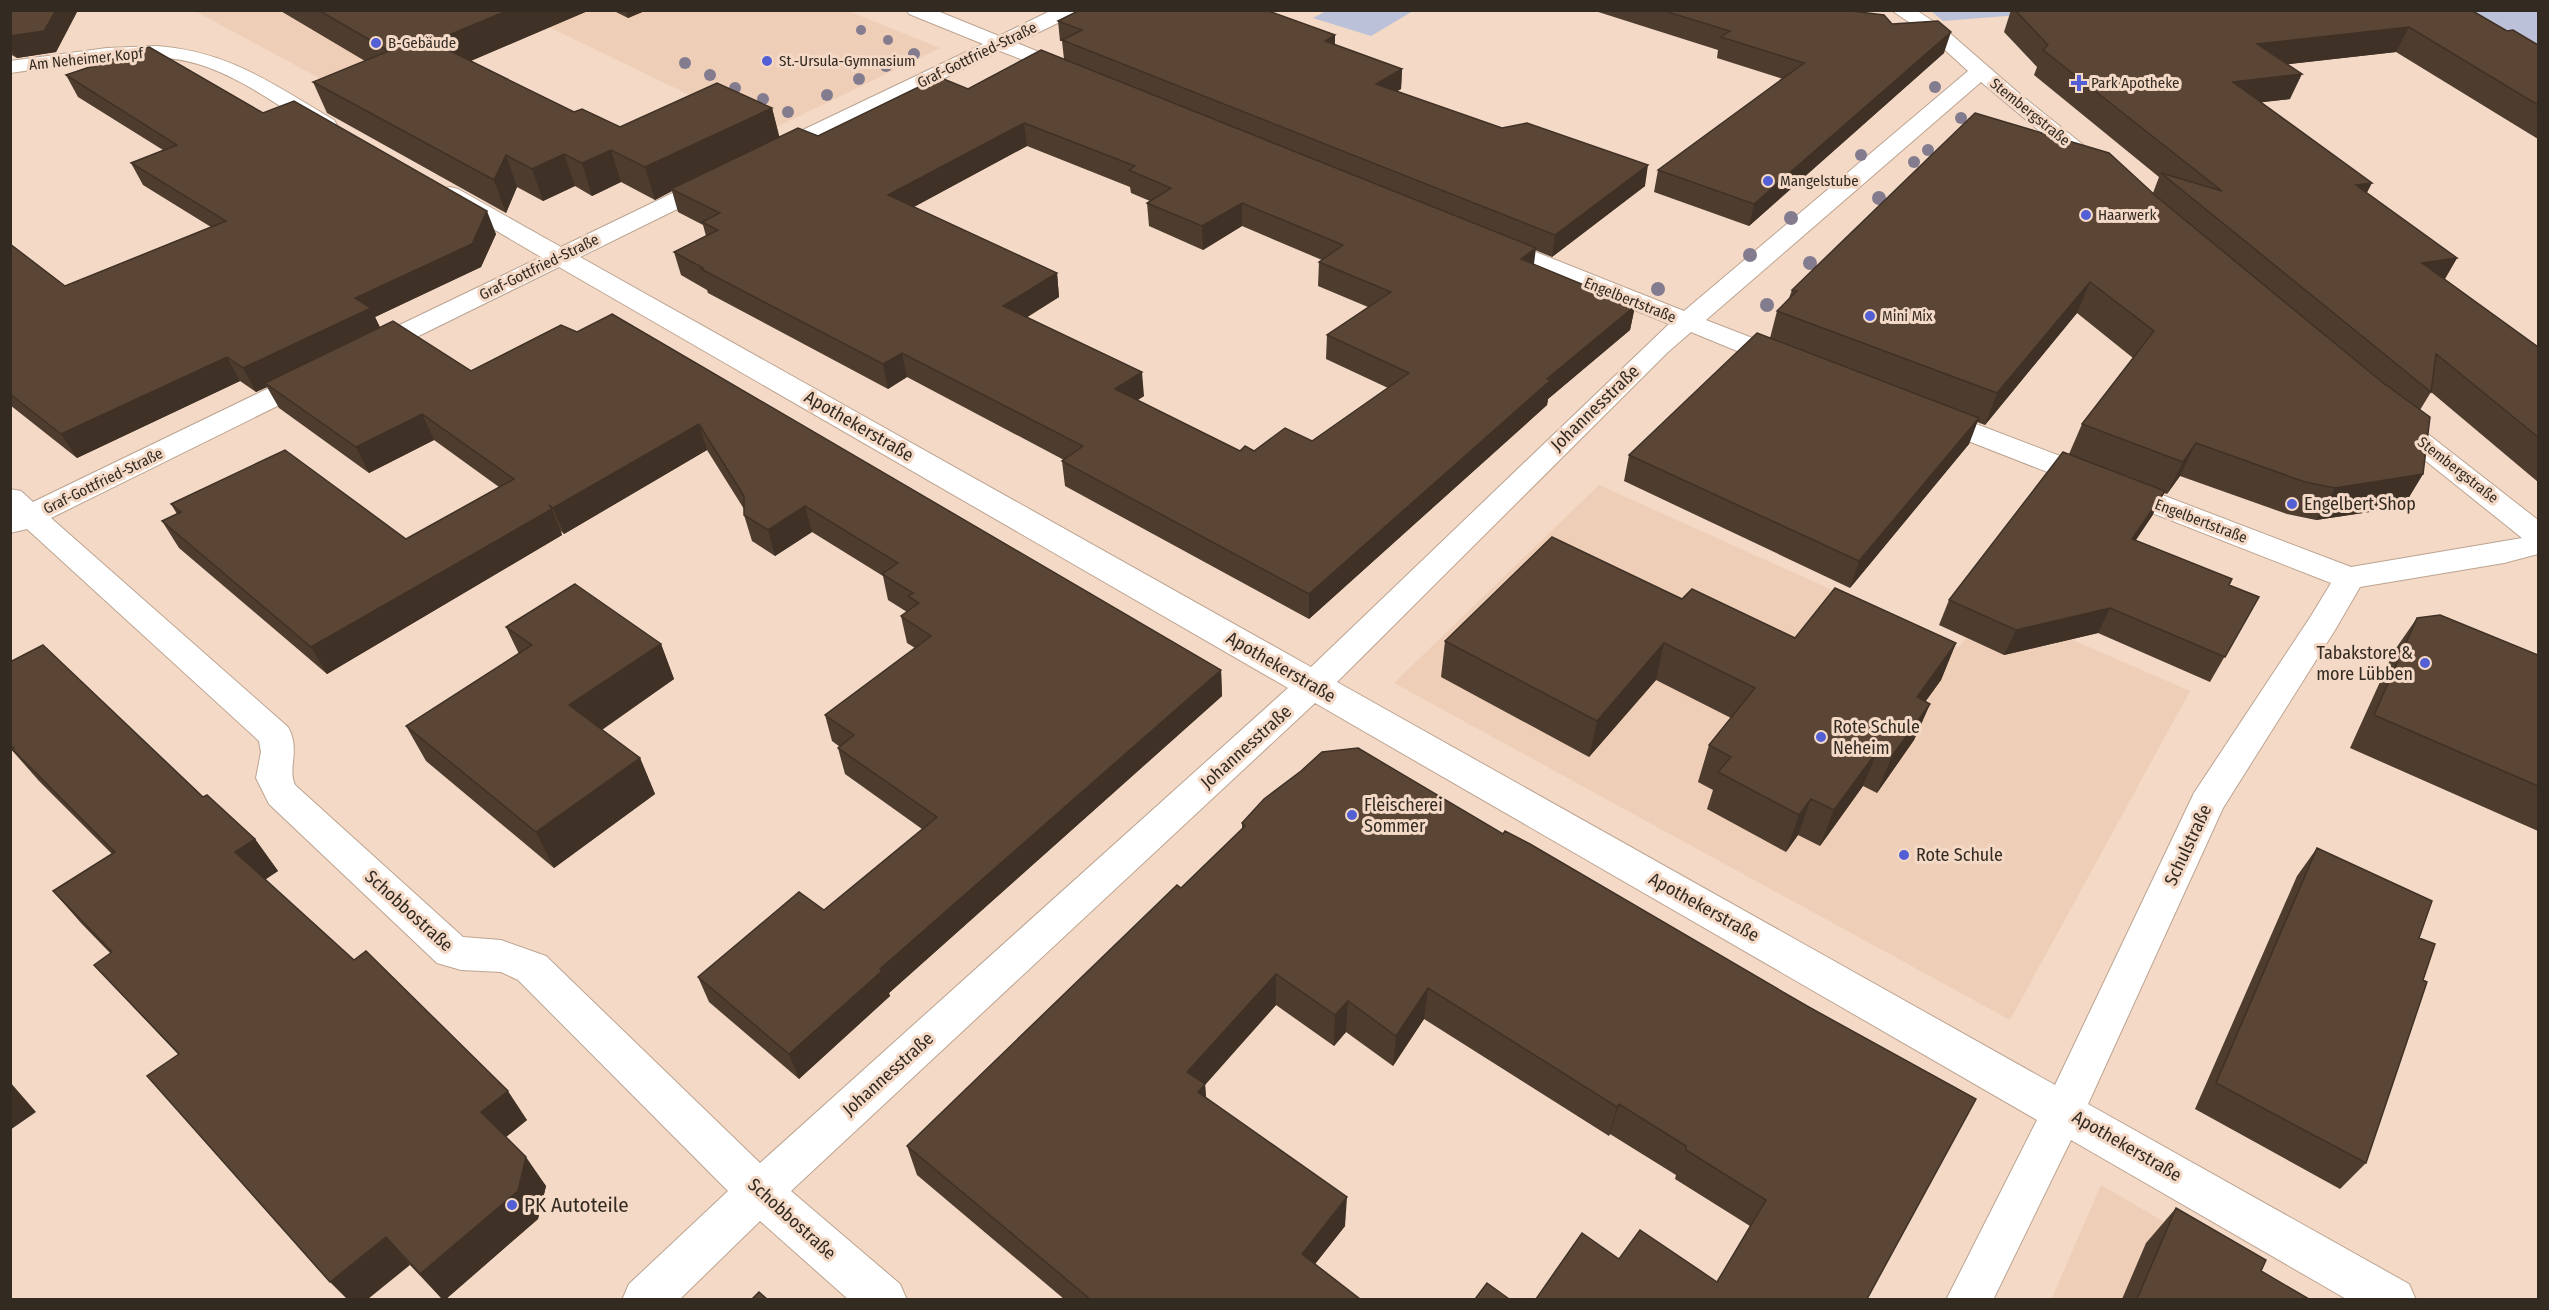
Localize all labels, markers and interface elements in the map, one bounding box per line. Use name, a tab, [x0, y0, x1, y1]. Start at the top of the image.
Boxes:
street label: Graf-Gottfried-Straße	[914, 18, 1040, 92]
place label: B-Gebäude	[388, 34, 456, 52]
marker: B-Gebäude	[369, 36, 383, 50]
street label: Am Neheimer Kopf	[28, 44, 145, 74]
place label: St.-Ursula-Gymnasium	[779, 52, 916, 70]
marker: St.-Ursula-Gymnasium	[760, 54, 774, 68]
street label: Stembergstraße	[1987, 74, 2073, 150]
place label: Park Apotheke	[2091, 74, 2179, 92]
marker: Park Apotheke	[2072, 76, 2086, 90]
place label: Mangelstube	[1780, 172, 1859, 190]
marker: Mangelstube	[1761, 174, 1775, 188]
place label: Haarwerk	[2098, 206, 2156, 224]
marker: Haarwerk	[2079, 208, 2093, 222]
street label: Graf-Gottfried-Straße	[476, 230, 602, 304]
street label: Engelbertstraße	[1581, 273, 1679, 327]
place label: Mini Mix	[1882, 307, 1933, 325]
marker: Mini Mix	[1863, 309, 1877, 323]
street label: Johannesstraße	[1546, 360, 1644, 456]
street label: Apothekerstraße	[800, 386, 918, 466]
street label: Stembergstraße	[2414, 433, 2502, 507]
street label: Graf-Gottfried-Straße	[40, 444, 166, 518]
place label: Engelbert Shop	[2304, 493, 2416, 515]
street label: Engelbertstraße	[2152, 495, 2250, 547]
marker: Engelbert Shop	[2285, 497, 2299, 511]
street label: Apothekerstraße	[1222, 627, 1340, 707]
place label: Tabakstore & more Lübben	[2316, 642, 2413, 685]
marker: Tabakstore & more Lübben	[2418, 656, 2432, 670]
street label: Johannesstraße	[1196, 700, 1296, 794]
place label: Rote Schule Neheim	[1833, 716, 1920, 759]
marker: Rote Schule Neheim	[1814, 730, 1828, 744]
place label: Fleischerei Sommer	[1364, 794, 1443, 837]
street label: Schulstraße	[2160, 801, 2216, 889]
marker: Fleischerei Sommer	[1345, 808, 1359, 822]
place label: Rote Schule	[1916, 844, 2003, 866]
marker: Rote Schule	[1897, 848, 1911, 862]
street label: Schobbostraße	[360, 866, 458, 956]
street label: Apothekerstraße	[1645, 868, 1763, 946]
street label: Johannesstraße	[838, 1027, 938, 1121]
street label: Apothekerstraße	[2068, 1106, 2186, 1186]
street label: Schobbostraße	[743, 1174, 841, 1264]
place label: PK Autoteile	[524, 1192, 629, 1218]
marker: PK Autoteile	[505, 1198, 519, 1212]

